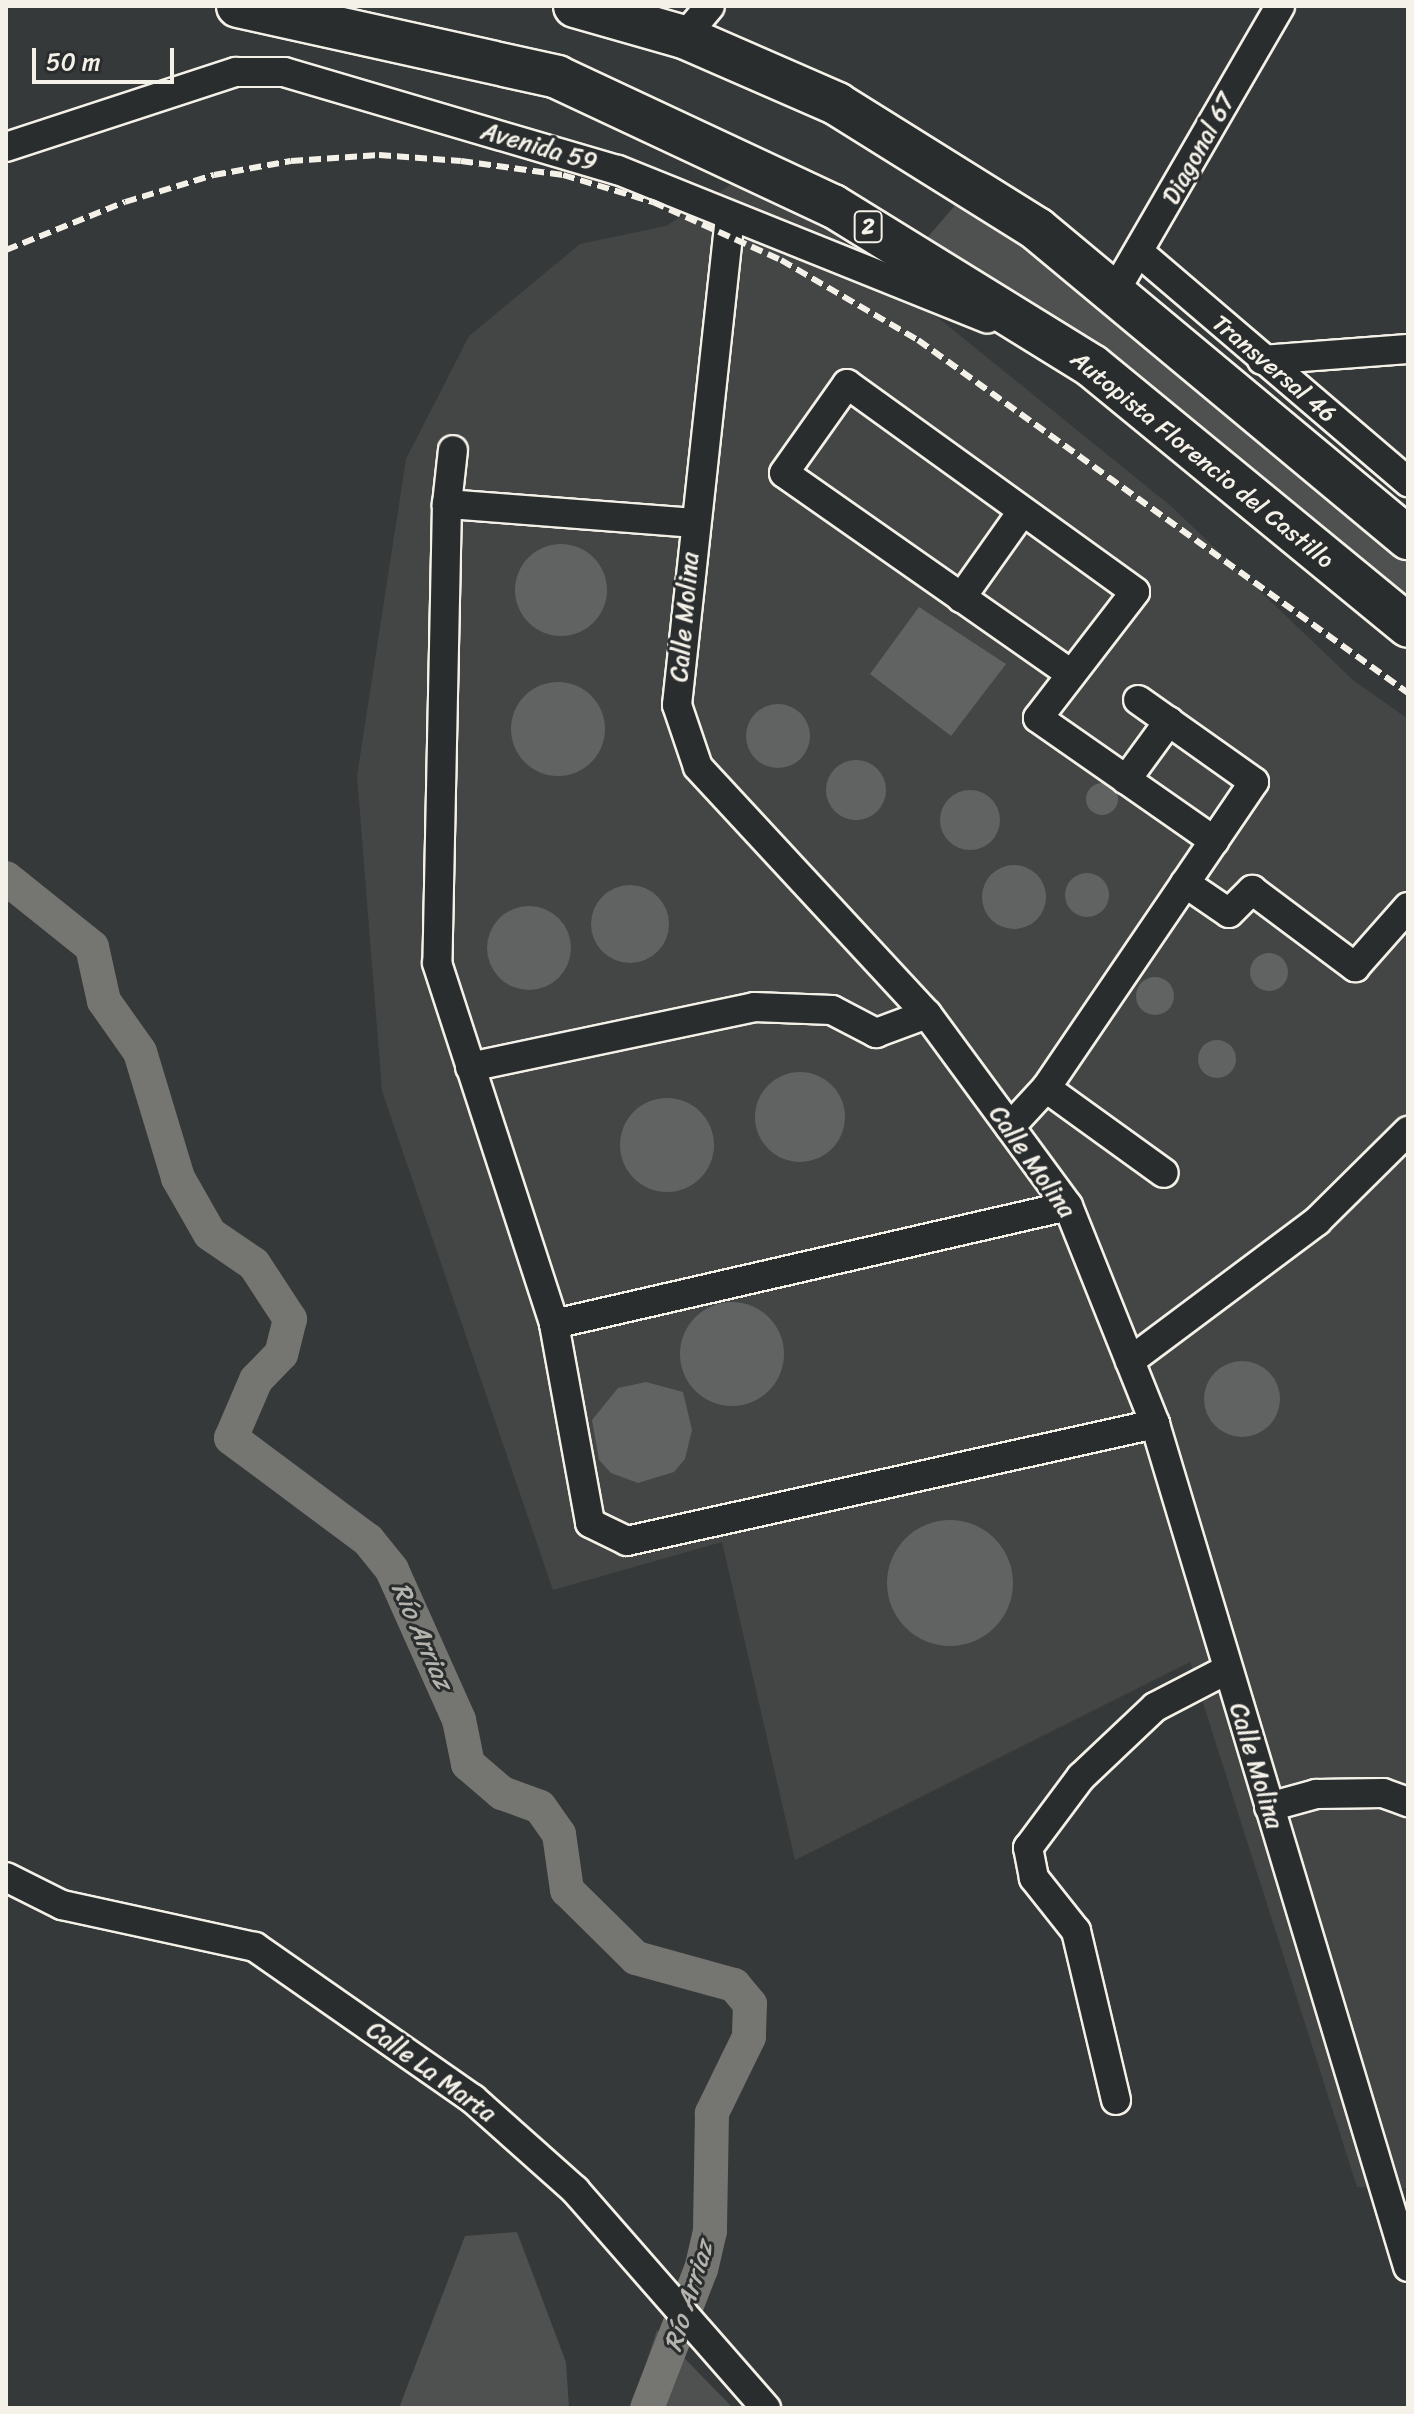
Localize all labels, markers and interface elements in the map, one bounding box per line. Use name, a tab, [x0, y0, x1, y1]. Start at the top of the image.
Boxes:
scale bar	[36, 32, 178, 82]
text: 50 m	[46, 41, 101, 83]
street label: Diagonal 67	[1157, 88, 1241, 210]
street label: Avenida 59	[478, 117, 600, 177]
road number: 2	[852, 209, 884, 245]
street label: Transversal 46	[1206, 309, 1342, 429]
street label: Autopista Florencio del Castillo	[1064, 344, 1340, 576]
street label: Calle Molina	[665, 551, 705, 683]
street label: Calle Molina	[983, 1101, 1081, 1223]
water label: Río Arriaz	[385, 1578, 459, 1694]
street label: Calle Molina	[1223, 1700, 1289, 1832]
street label: Calle La Marta	[361, 2015, 501, 2129]
water label: Río Arriaz	[657, 2237, 721, 2355]

